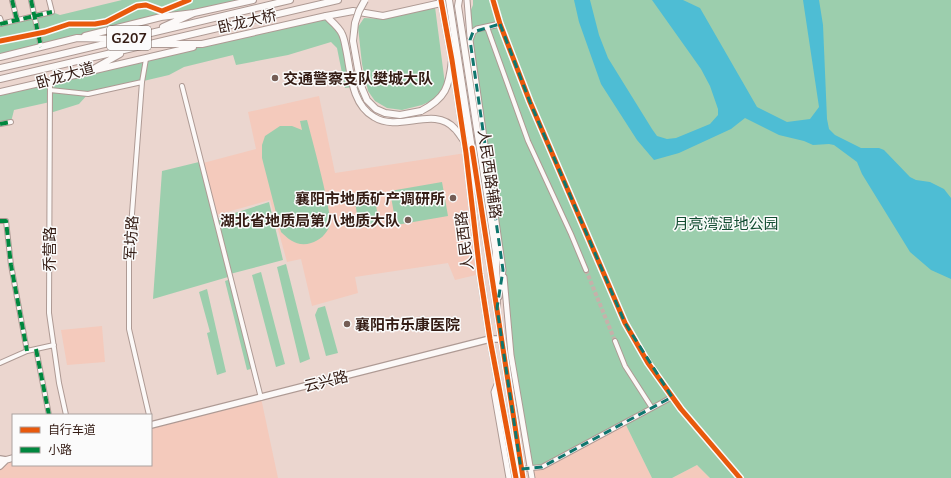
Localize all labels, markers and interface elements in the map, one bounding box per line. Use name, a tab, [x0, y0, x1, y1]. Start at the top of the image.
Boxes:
street label: 卧龙大桥	[216, 5, 278, 37]
road number: G207	[107, 26, 151, 50]
street label: 卧龙大道	[34, 58, 96, 92]
place label: 交通警察支队樊城大队	[283, 69, 433, 88]
marker: 交通警察支队樊城大队	[270, 73, 280, 83]
street label: 人民西路辅路	[474, 128, 506, 220]
place label: 襄阳市地质矿产调研所	[295, 189, 445, 208]
marker: 襄阳市地质矿产调研所	[448, 193, 458, 203]
street label: 人民西路	[451, 210, 477, 272]
place label: 湖北省地质局第八地质大队	[220, 211, 400, 230]
park label: 月亮湾湿地公园	[673, 214, 779, 233]
street label: 军坊路	[120, 215, 142, 261]
marker: 湖北省地质局第八地质大队	[403, 215, 413, 225]
street label: 乔营路	[40, 226, 59, 272]
place label: 襄阳市乐康医院	[355, 315, 460, 334]
marker: 襄阳市乐康医院	[342, 319, 352, 329]
street label: 云兴路	[302, 366, 350, 396]
legend	[12, 414, 152, 466]
text: 自行车道	[48, 422, 96, 437]
text: 小路	[48, 442, 72, 457]

